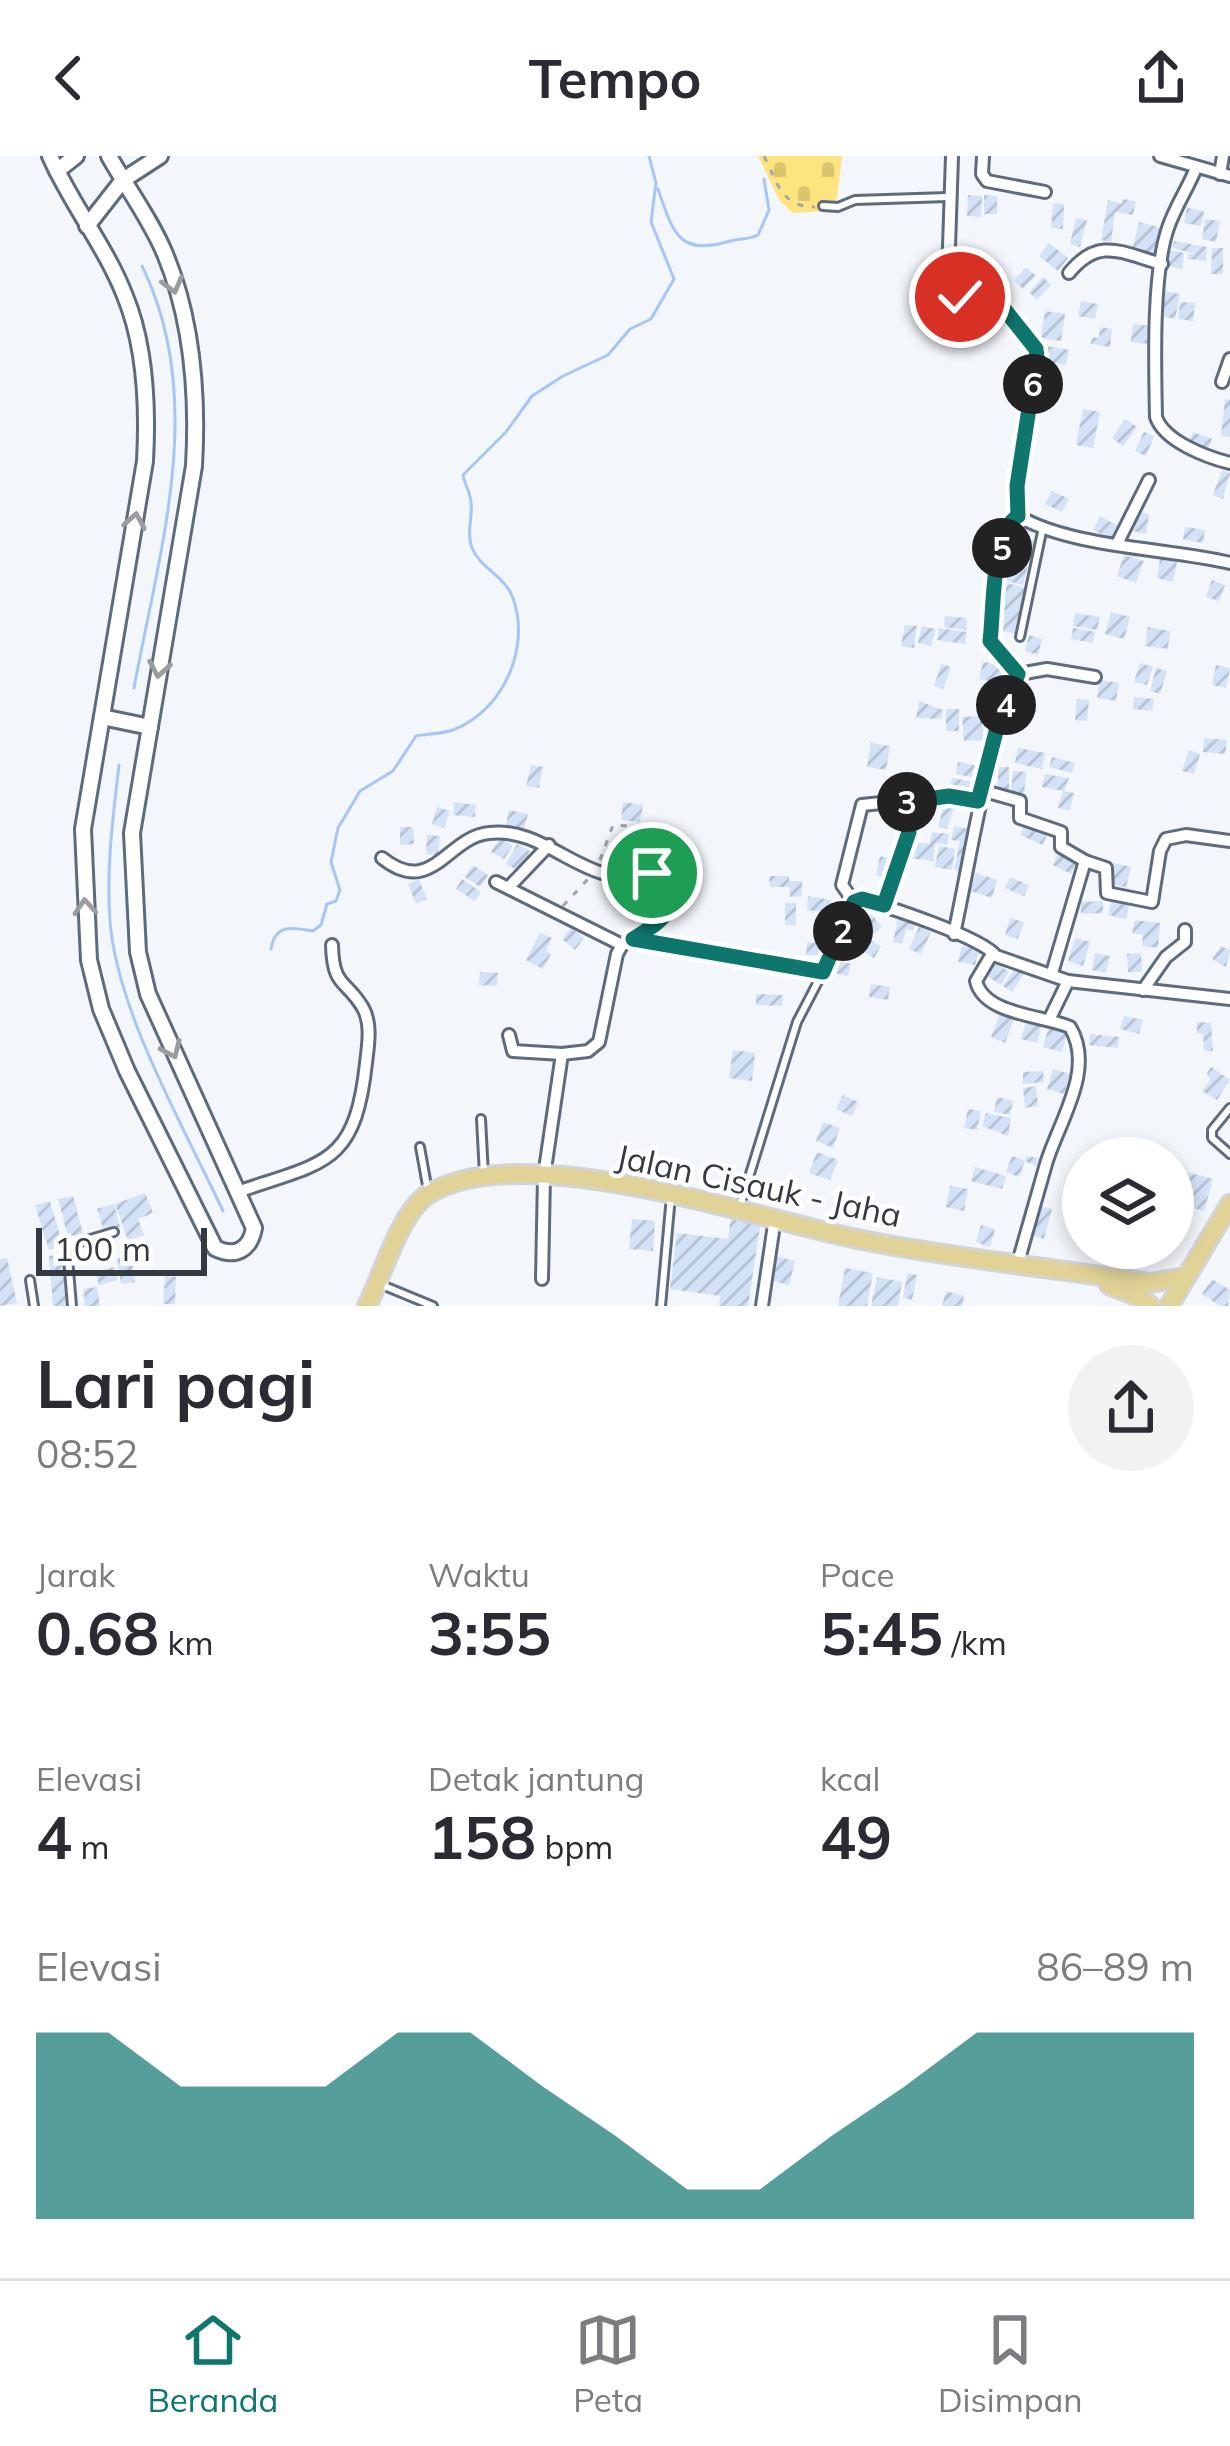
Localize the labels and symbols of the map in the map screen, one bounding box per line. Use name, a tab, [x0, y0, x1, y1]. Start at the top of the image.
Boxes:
pin	[909, 246, 1011, 348]
one-way arrow	[159, 274, 184, 294]
pin: 6	[1003, 354, 1063, 414]
one-way arrow	[121, 512, 147, 532]
pin: 5	[972, 518, 1032, 578]
one-way arrow	[148, 659, 173, 679]
pin: 4	[976, 675, 1036, 735]
pin: 3	[877, 772, 937, 832]
pin	[601, 822, 703, 924]
one-way arrow	[72, 897, 98, 916]
pin: 2	[813, 901, 873, 961]
one-way arrow	[158, 1038, 182, 1060]
street label: Jalan Cisauk - Jaha	[613, 1135, 905, 1235]
scale bar	[36, 1222, 207, 1275]

